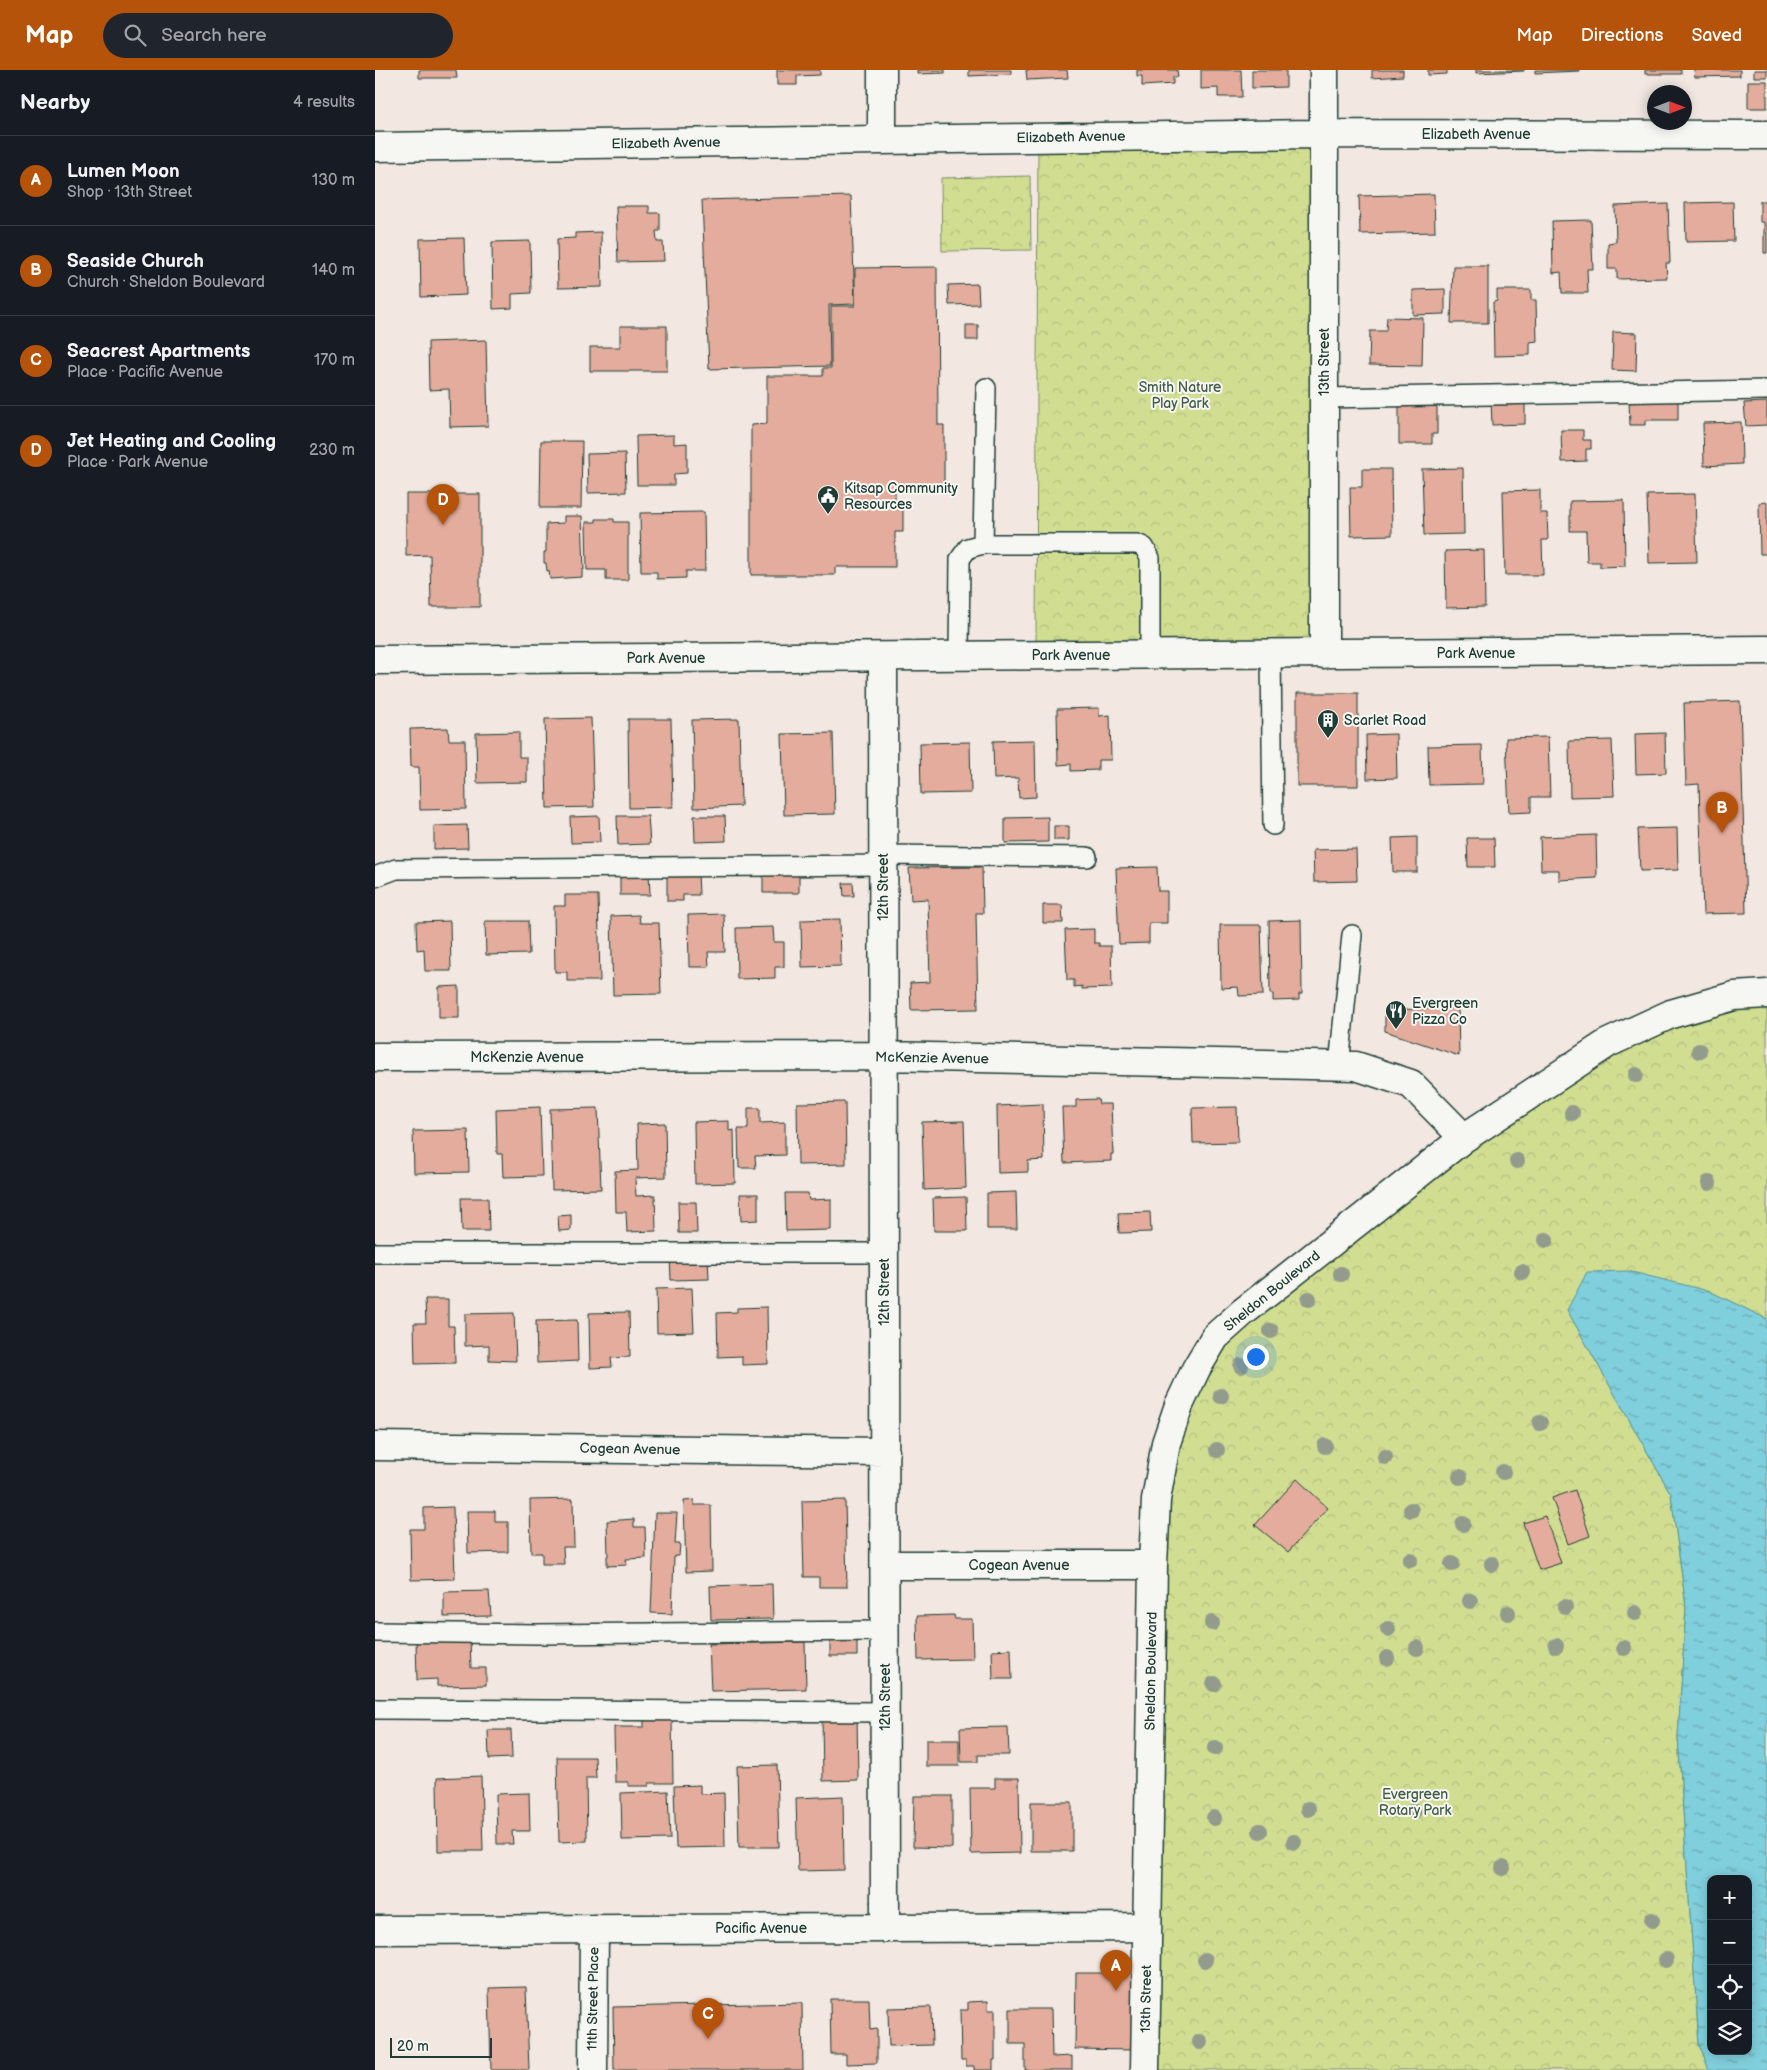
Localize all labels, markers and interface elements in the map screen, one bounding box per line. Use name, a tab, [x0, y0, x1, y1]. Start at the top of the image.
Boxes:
search box	[103, 13, 453, 58]
text: Map	[25, 21, 73, 50]
icon: search	[121, 21, 149, 49]
text: Search here	[161, 24, 267, 47]
text: Map	[1517, 25, 1553, 46]
text: Directions	[1581, 25, 1663, 46]
text: Saved	[1691, 25, 1742, 46]
north arrow	[1647, 85, 1692, 130]
text: Nearby	[20, 90, 90, 115]
text: 4 results	[293, 93, 355, 112]
street label: Elizabeth Avenue	[1421, 126, 1531, 143]
street label: Elizabeth Avenue	[1016, 128, 1126, 146]
street label: Elizabeth Avenue	[611, 134, 721, 152]
text: Lumen Moon	[67, 160, 180, 183]
text: A	[31, 171, 41, 190]
text: 130 m	[312, 171, 355, 190]
text: Shop · 13th Street	[67, 183, 192, 202]
text: Seaside Church	[67, 250, 204, 273]
text: B	[30, 261, 42, 280]
text: 140 m	[312, 261, 355, 280]
text: Church · Sheldon Boulevard	[67, 273, 265, 292]
street label: 13th Street	[1316, 327, 1333, 396]
text: Seacrest Apartments	[67, 340, 250, 363]
text: C	[30, 351, 42, 370]
text: 170 m	[314, 351, 355, 370]
text: Place · Pacific Avenue	[67, 363, 223, 382]
park label: Smith Nature Play Park	[1139, 379, 1221, 412]
text: Jet Heating and Cooling	[67, 430, 276, 453]
text: D	[30, 441, 42, 460]
text: 230 m	[309, 441, 355, 460]
text: Place · Park Avenue	[67, 453, 208, 472]
place label: Kitsap Community Resources	[844, 480, 958, 513]
pin: D	[427, 484, 459, 525]
public building icon: Kitsap Community Resources	[816, 484, 840, 515]
street label: Park Avenue	[1437, 645, 1515, 662]
street label: Park Avenue	[1032, 647, 1110, 664]
street label: Park Avenue	[627, 650, 705, 667]
building icon: Scarlet Road	[1316, 708, 1340, 739]
place label: Scarlet Road	[1344, 712, 1426, 729]
pin: B	[1706, 792, 1738, 833]
street label: 12th Street	[875, 852, 892, 921]
place label: Evergreen Pizza Co	[1412, 995, 1478, 1028]
restaurant icon: Evergreen Pizza Co	[1384, 999, 1408, 1030]
street label: McKenzie Avenue	[470, 1049, 584, 1066]
street label: McKenzie Avenue	[875, 1049, 989, 1067]
street label: Sheldon Boulevard	[1220, 1247, 1324, 1335]
street label: 12th Street	[876, 1257, 893, 1326]
your location	[1243, 1344, 1269, 1370]
street label: Cogean Avenue	[579, 1440, 681, 1458]
street label: Cogean Avenue	[969, 1557, 1069, 1574]
street label: Sheldon Boulevard	[1141, 1611, 1161, 1731]
street label: 12th Street	[877, 1662, 894, 1731]
park label: Evergreen Rotary Park	[1379, 1786, 1451, 1819]
map controls	[1707, 1875, 1752, 2055]
button: +	[1707, 1875, 1752, 1920]
street label: Pacific Avenue	[715, 1920, 807, 1937]
button: −	[1707, 1920, 1752, 1965]
street label: 11th Street Place	[584, 1947, 602, 2051]
pin: A	[1100, 1950, 1132, 1991]
street label: 13th Street	[1137, 1964, 1155, 2033]
button: locate	[1707, 1965, 1752, 2010]
pin: C	[692, 1998, 724, 2039]
button: layers	[1707, 2010, 1752, 2055]
scale bar	[390, 2035, 493, 2058]
text: 20 m	[397, 2038, 429, 2055]

